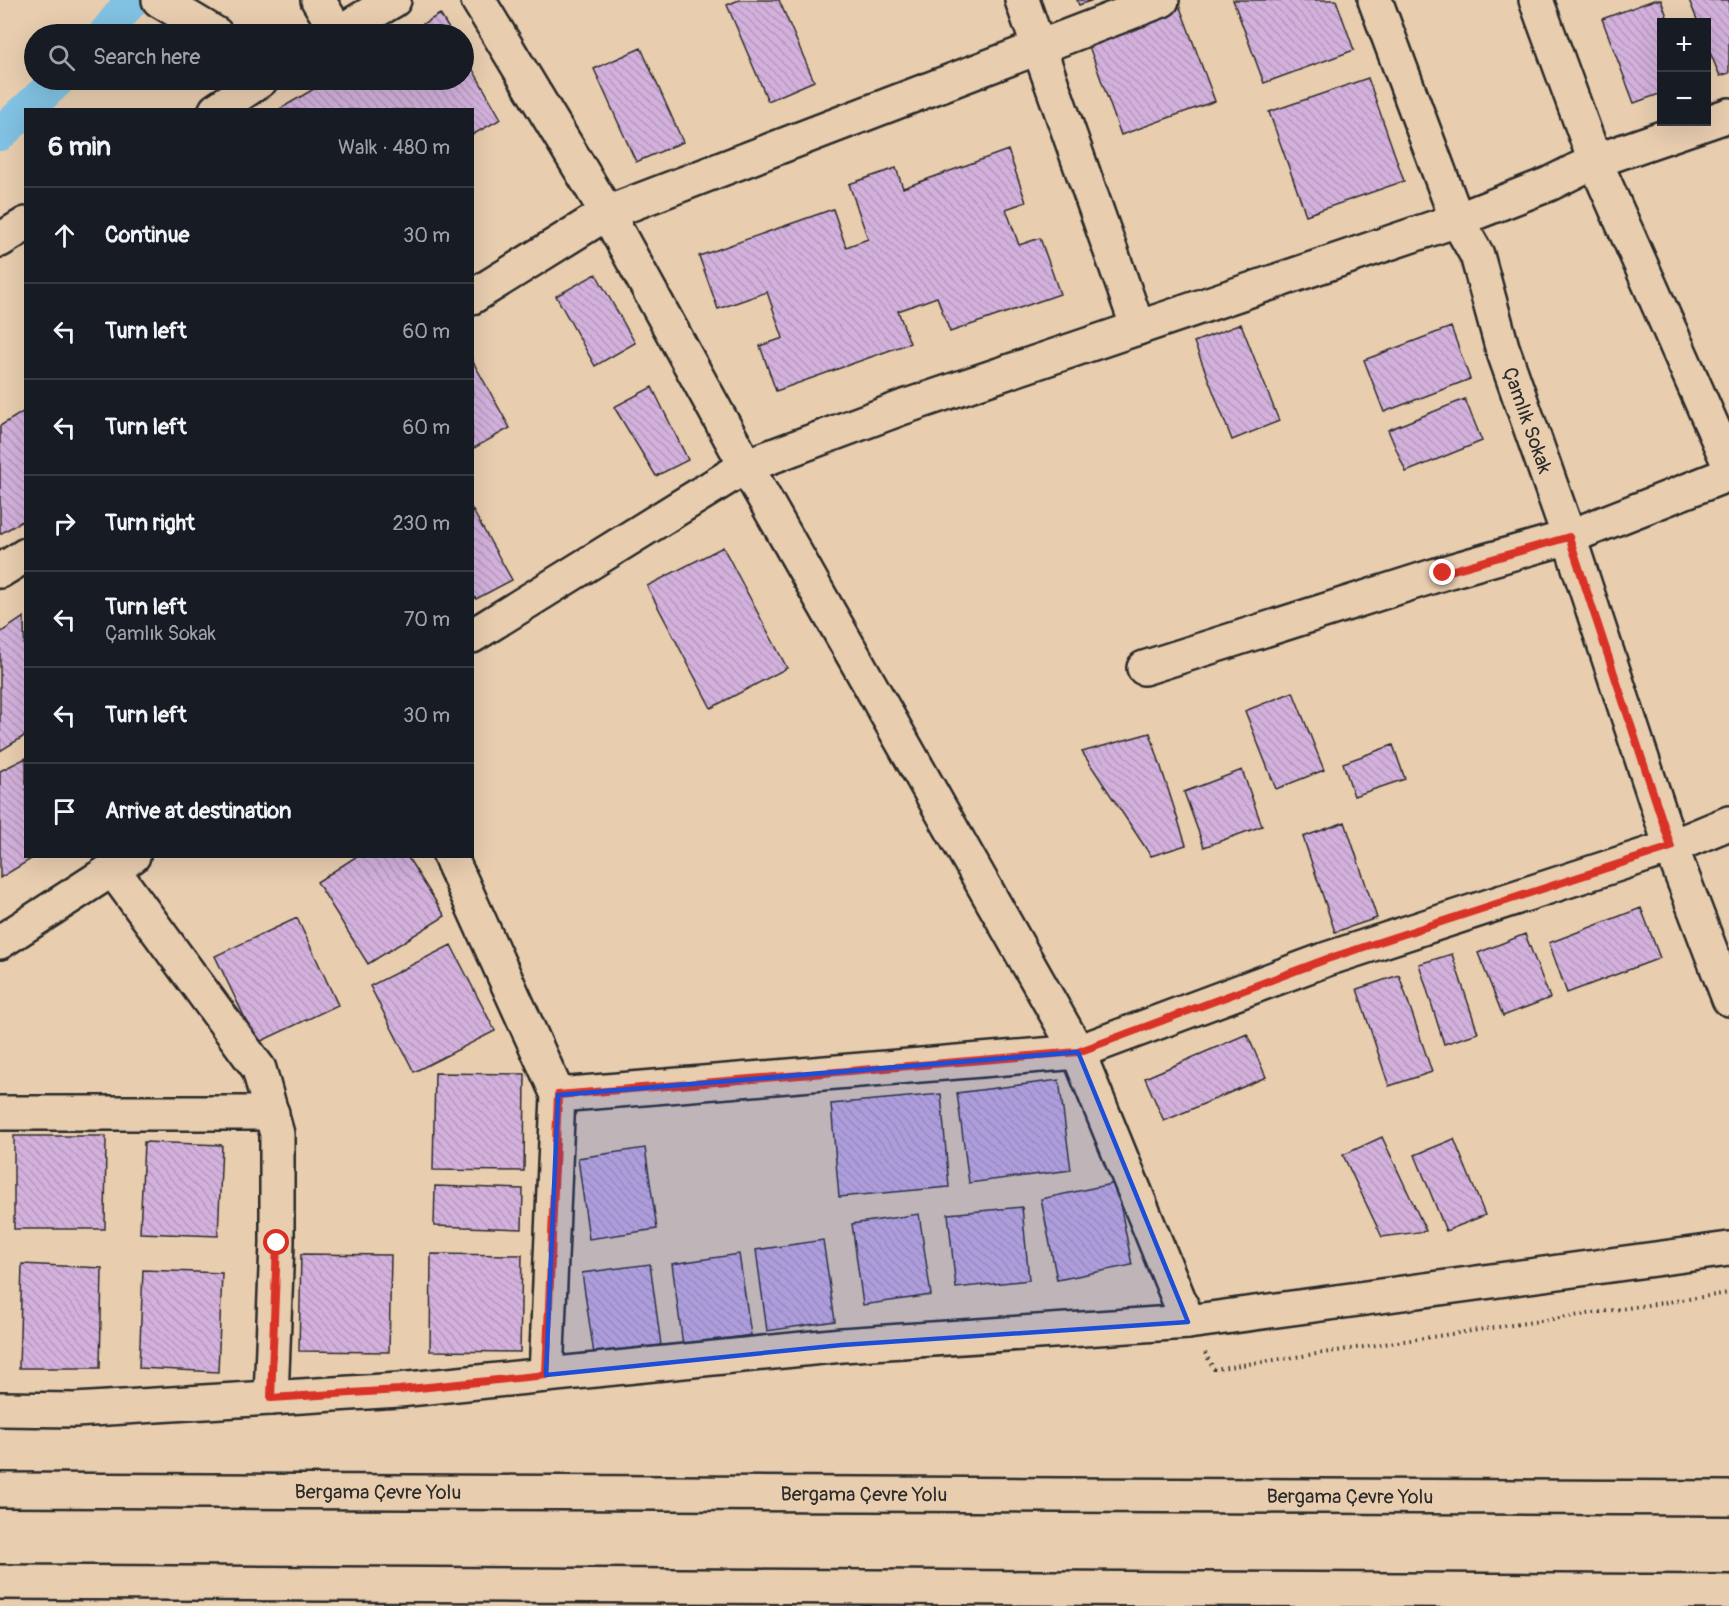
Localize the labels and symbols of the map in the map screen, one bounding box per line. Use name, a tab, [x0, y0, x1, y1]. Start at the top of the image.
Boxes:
street label: Çamlık Sokak	[1497, 364, 1558, 477]
route end	[1429, 559, 1455, 585]
route start	[263, 1229, 289, 1255]
street label: Bergama Çevre Yolu	[294, 1479, 462, 1505]
street label: Bergama Çevre Yolu	[780, 1482, 948, 1507]
street label: Bergama Çevre Yolu	[1266, 1484, 1434, 1510]

